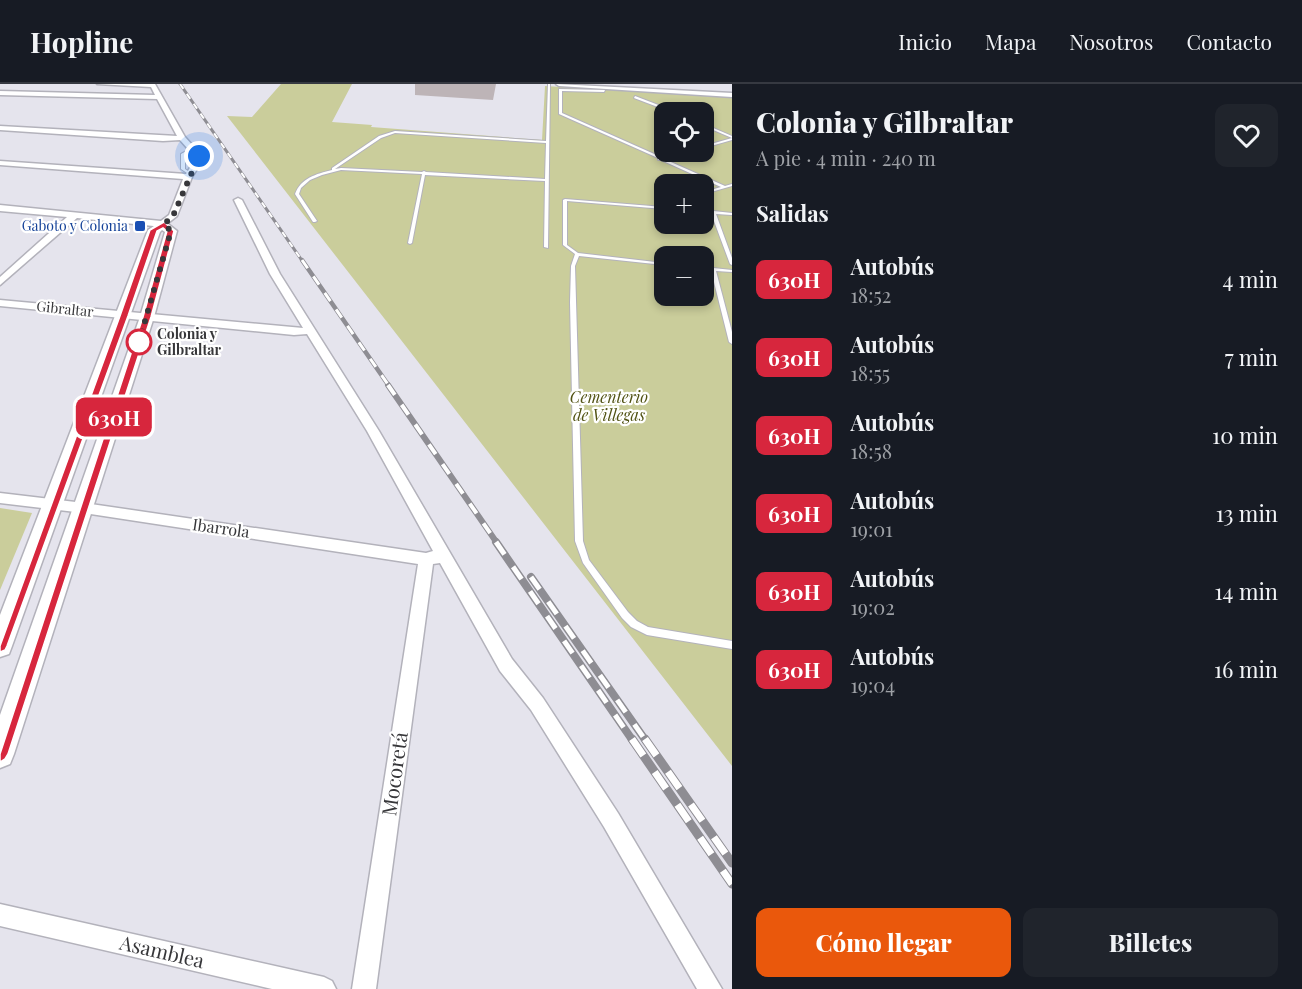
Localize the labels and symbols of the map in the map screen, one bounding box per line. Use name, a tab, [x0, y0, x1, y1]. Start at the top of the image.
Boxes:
your location	[184, 141, 214, 171]
place label: Gaboto y Colonia	[22, 216, 128, 235]
marker: Gaboto y Colonia	[133, 219, 147, 233]
street label: Gibraltar	[36, 296, 95, 321]
place label: Colonia y Gilbraltar	[157, 324, 222, 359]
marker: Colonia y Gilbraltar	[126, 329, 152, 355]
park label: Cementerio de Villegas	[570, 386, 648, 425]
line badge: 630H	[72, 398, 156, 436]
street label: Ibarrola	[191, 513, 251, 542]
street label: Mocoretá	[374, 730, 413, 817]
street label: Asamblea	[116, 927, 207, 973]

